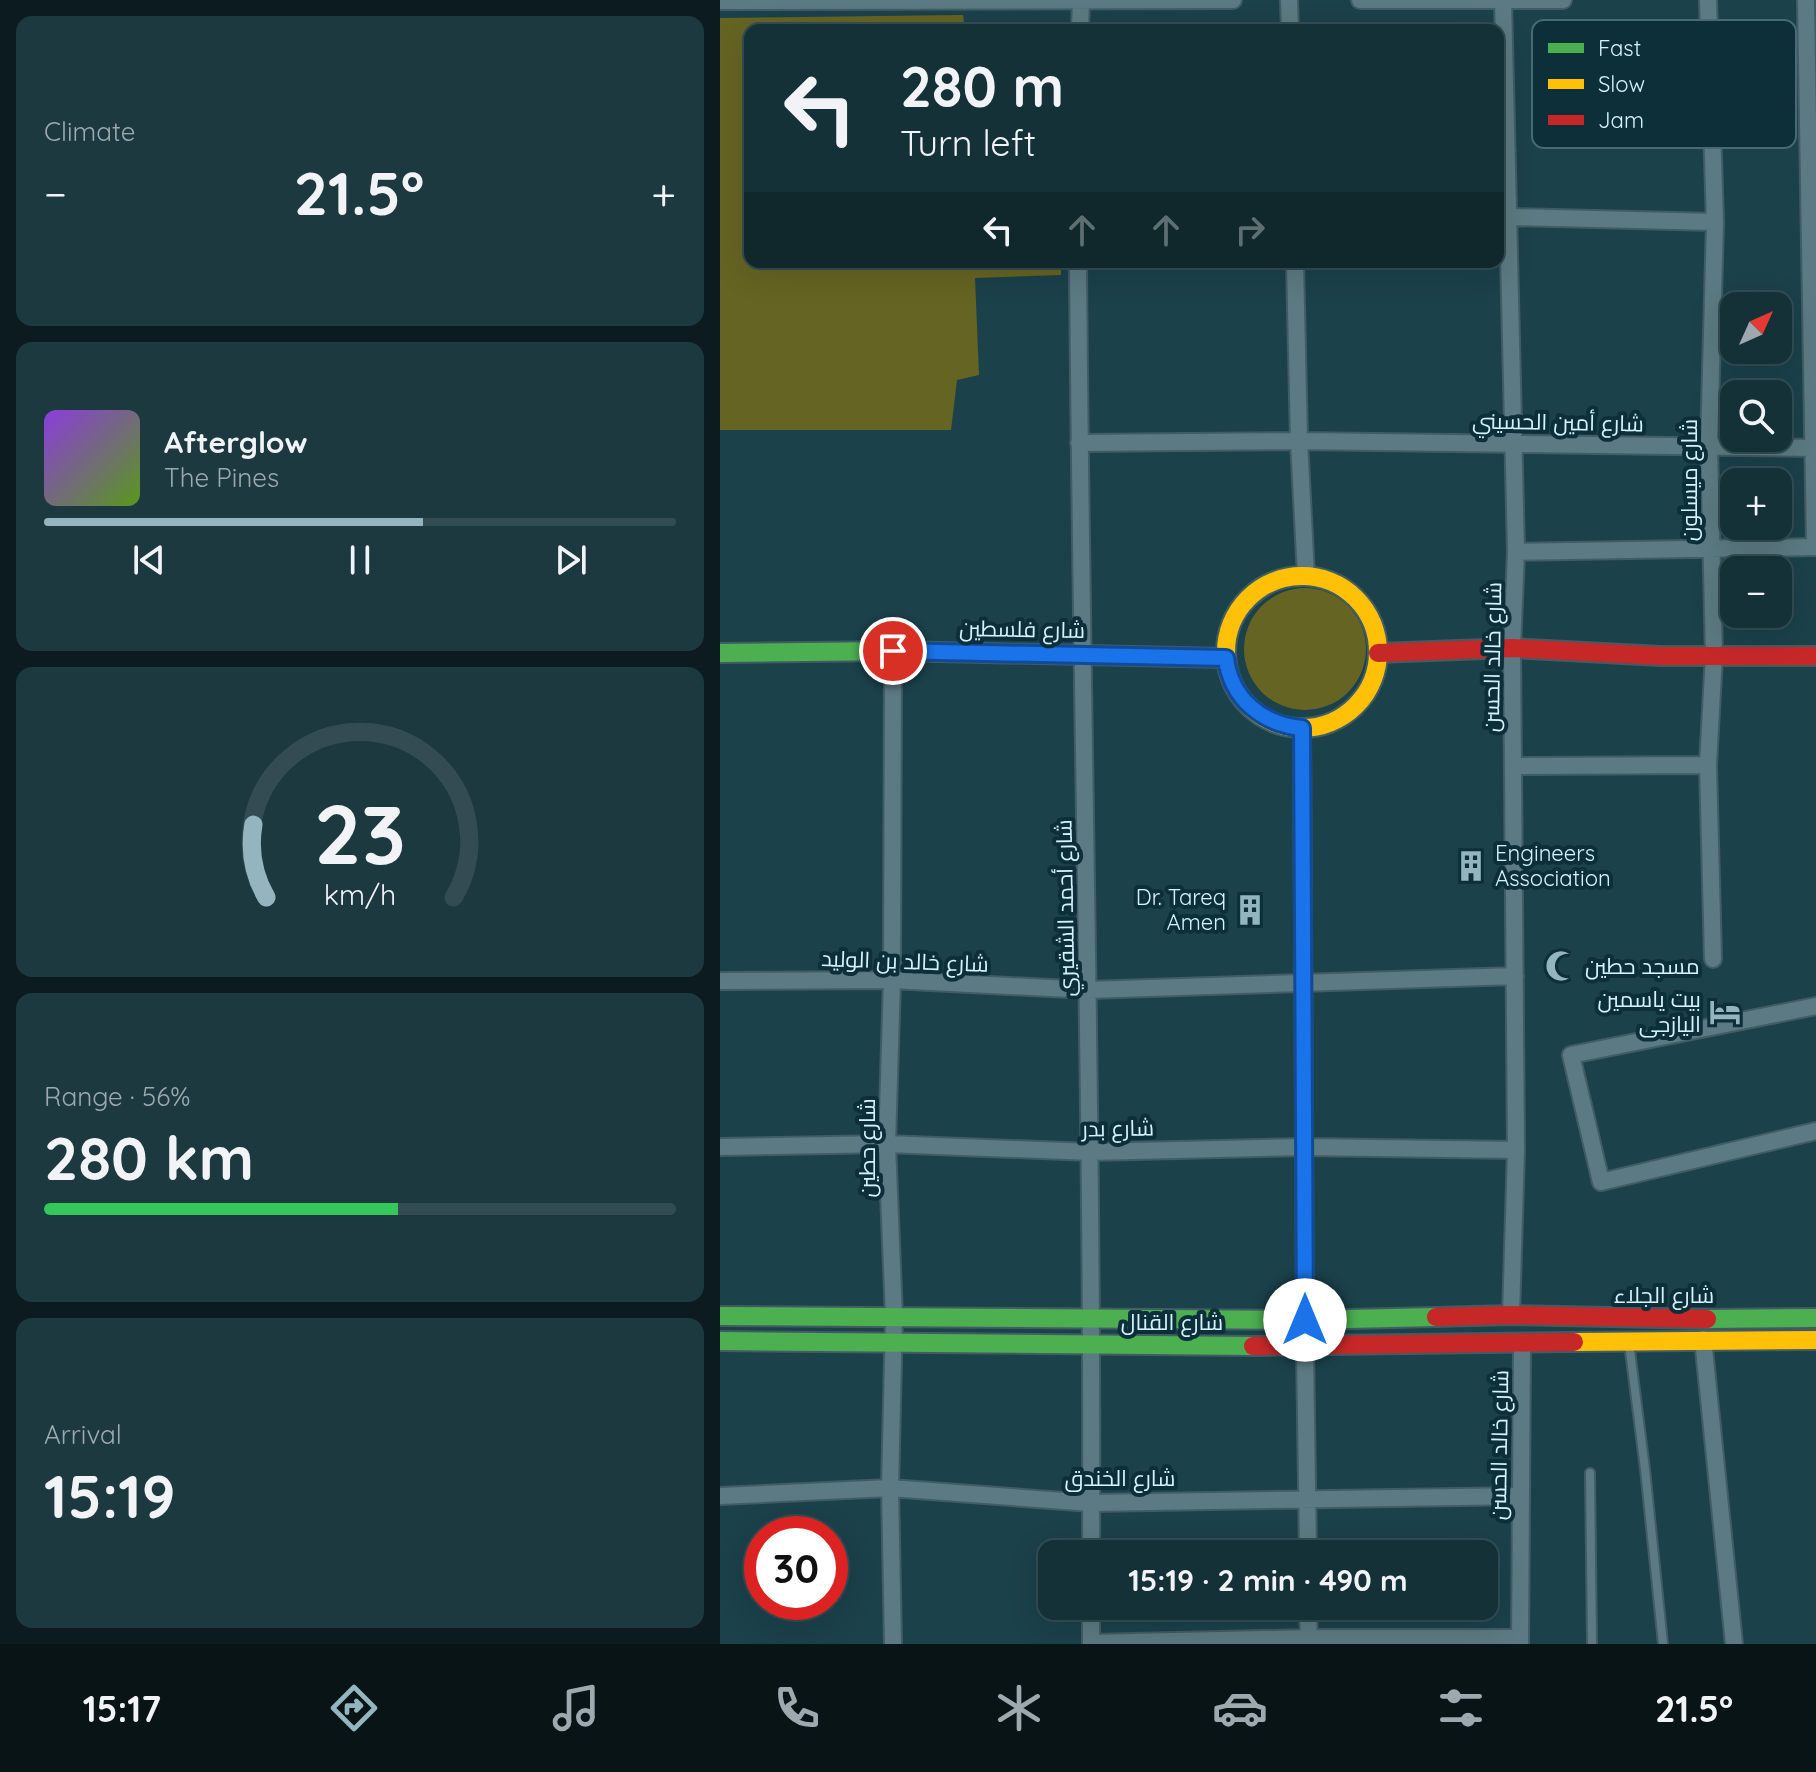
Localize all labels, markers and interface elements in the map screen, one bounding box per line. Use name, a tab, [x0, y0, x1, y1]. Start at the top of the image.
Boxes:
legend	[1532, 20, 1796, 148]
text: Fast	[1598, 34, 1641, 62]
text: 280 m	[900, 51, 1064, 121]
icon: left	[768, 56, 872, 160]
text: Slow	[1598, 70, 1645, 98]
text: Jam	[1598, 106, 1644, 134]
text: Climate	[44, 115, 135, 148]
text: Turn left	[900, 120, 1036, 165]
text: 21.5°	[294, 155, 424, 230]
text: −	[44, 166, 67, 221]
text: +	[651, 166, 676, 221]
icon: left	[976, 208, 1020, 252]
icon: ahead	[1060, 208, 1104, 252]
icon: ahead	[1144, 208, 1188, 252]
icon: right	[1228, 208, 1272, 252]
north arrow	[1720, 292, 1792, 364]
map controls	[1720, 292, 1792, 628]
button: search	[1720, 380, 1792, 452]
street label: شارع أمين الحسيني	[1472, 407, 1644, 440]
street label: شارع ميسلون	[1675, 419, 1704, 541]
text: Afterglow	[164, 423, 307, 461]
text: The Pines	[164, 461, 279, 494]
button: +	[1720, 468, 1792, 540]
icon: previous	[127, 538, 171, 582]
icon: pause	[338, 538, 382, 582]
icon: next	[549, 538, 593, 582]
button: −	[1720, 556, 1792, 628]
street label: شارع خالد الحسن	[1477, 582, 1508, 732]
street label: شارع فلسطين	[959, 614, 1085, 645]
pin	[859, 617, 927, 685]
icon: arrive	[871, 629, 915, 673]
text: 23	[314, 781, 406, 885]
street label: شارع أحمد الشقيري	[1049, 819, 1084, 997]
place label: Engineers Association	[1495, 839, 1611, 892]
building icon: Engineers Association	[1454, 849, 1488, 883]
text: km/h	[324, 876, 396, 912]
place label: Dr. Tareq Amen	[1136, 883, 1226, 936]
building icon: Dr. Tareq Amen	[1233, 893, 1267, 927]
street label: شارع خالد بن الوليد	[821, 944, 989, 979]
mosque icon: مسجد حطين	[1544, 949, 1578, 983]
place label: مسجد حطين	[1585, 952, 1700, 980]
place label: بيت ياسمين اليازجى	[1597, 985, 1701, 1038]
hotel icon: بيت ياسمين اليازجى	[1708, 995, 1742, 1029]
text: Range · 56%	[44, 1080, 190, 1113]
street label: شارع حطين	[853, 1098, 882, 1198]
street label: شارع بدر	[1080, 1113, 1154, 1144]
text: 280 km	[44, 1120, 254, 1195]
position arrow	[1263, 1278, 1347, 1362]
street label: شارع الجلاء	[1614, 1281, 1714, 1310]
street label: شارع القنال	[1121, 1308, 1223, 1337]
street label: شارع خالد الحسن	[1484, 1370, 1515, 1520]
text: Arrival	[44, 1418, 122, 1451]
text: 15:19	[44, 1458, 176, 1533]
street label: شارع الخندق	[1064, 1464, 1176, 1493]
speed limit sign: 30	[744, 1516, 848, 1620]
text: 15:19 · 2 min · 490 m	[1128, 1561, 1408, 1599]
icon: directions	[326, 1680, 382, 1736]
icon: music	[548, 1680, 604, 1736]
icon: phone	[769, 1680, 825, 1736]
icon: climate	[991, 1680, 1047, 1736]
icon: car	[1212, 1680, 1268, 1736]
icon: filters	[1433, 1680, 1489, 1736]
text: 15:17	[83, 1686, 161, 1731]
text: 21.5°	[1655, 1686, 1733, 1731]

